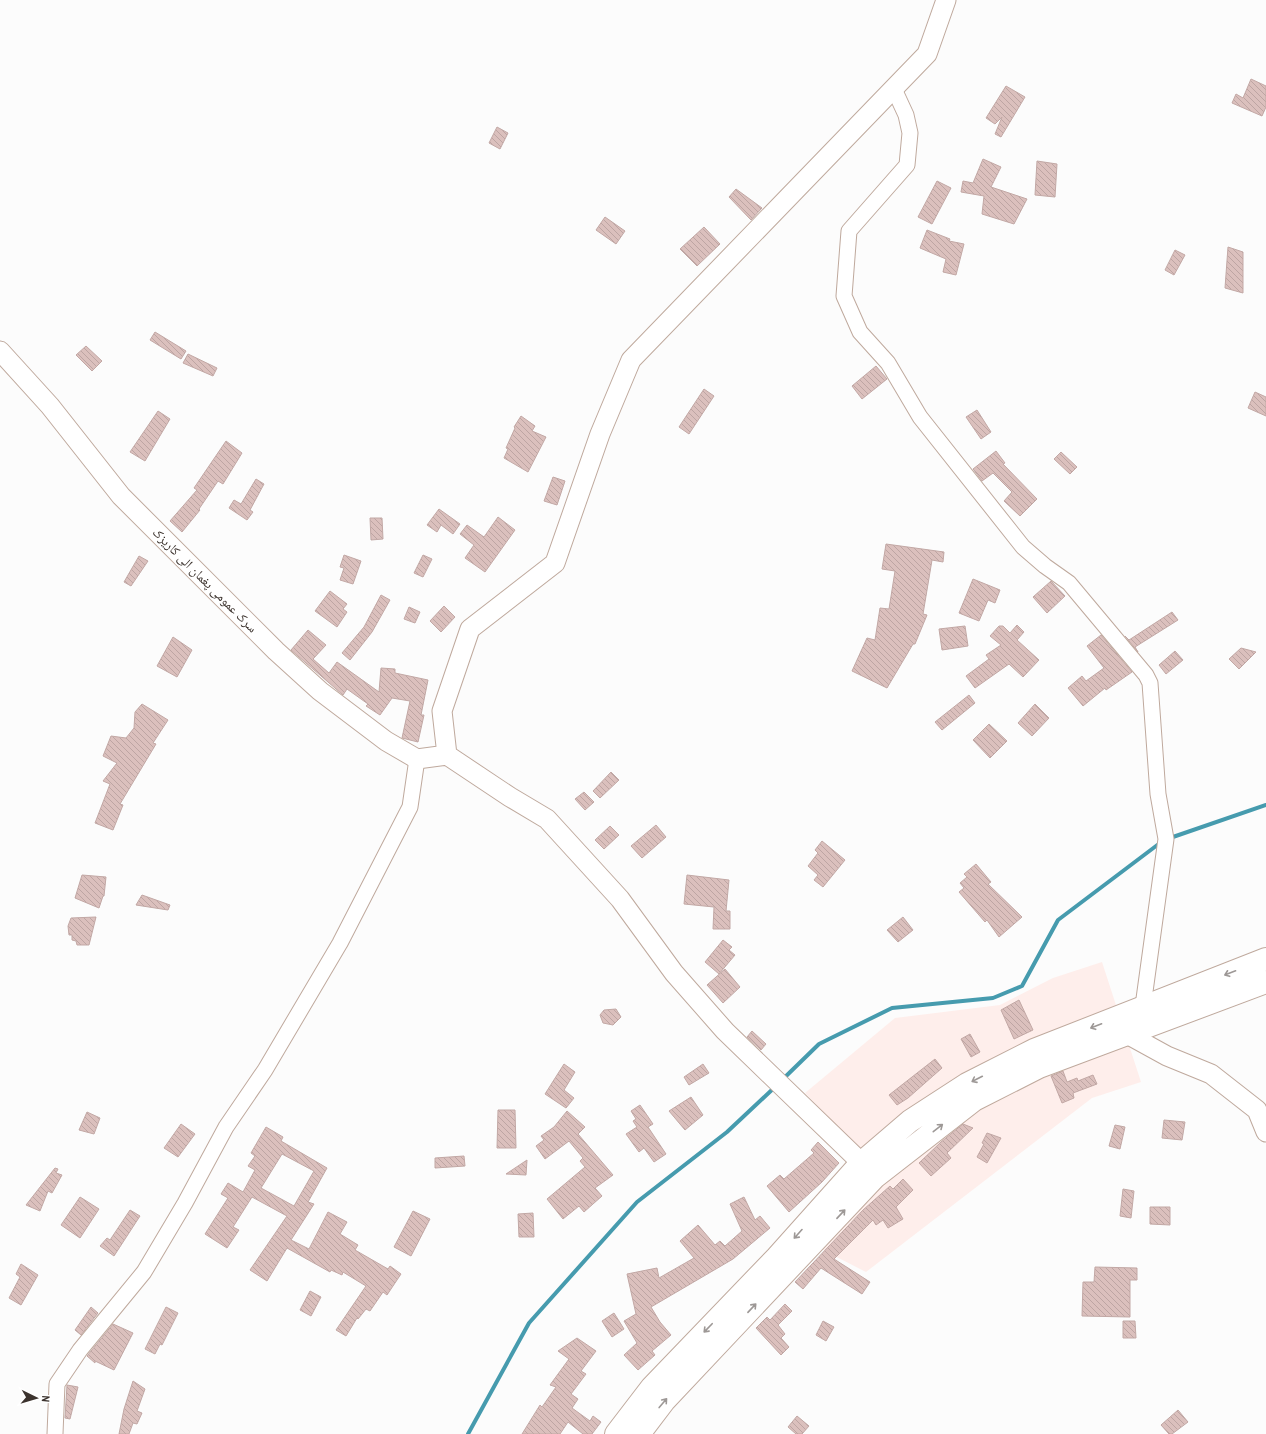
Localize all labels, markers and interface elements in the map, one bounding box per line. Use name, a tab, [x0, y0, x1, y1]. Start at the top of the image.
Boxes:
street label: سرک عمومی پغمان الی کاریزک	[149, 524, 261, 636]
one-way arrow	[1224, 969, 1236, 977]
one-way arrow	[1090, 1022, 1102, 1030]
one-way arrow	[971, 1076, 983, 1083]
one-way arrow	[932, 1124, 943, 1132]
one-way arrow	[836, 1209, 845, 1219]
one-way arrow	[793, 1229, 802, 1239]
one-way arrow	[747, 1303, 756, 1313]
one-way arrow	[703, 1323, 713, 1333]
north arrow	[16, 1378, 56, 1418]
text: N	[39, 1395, 53, 1403]
one-way arrow	[658, 1398, 667, 1409]

